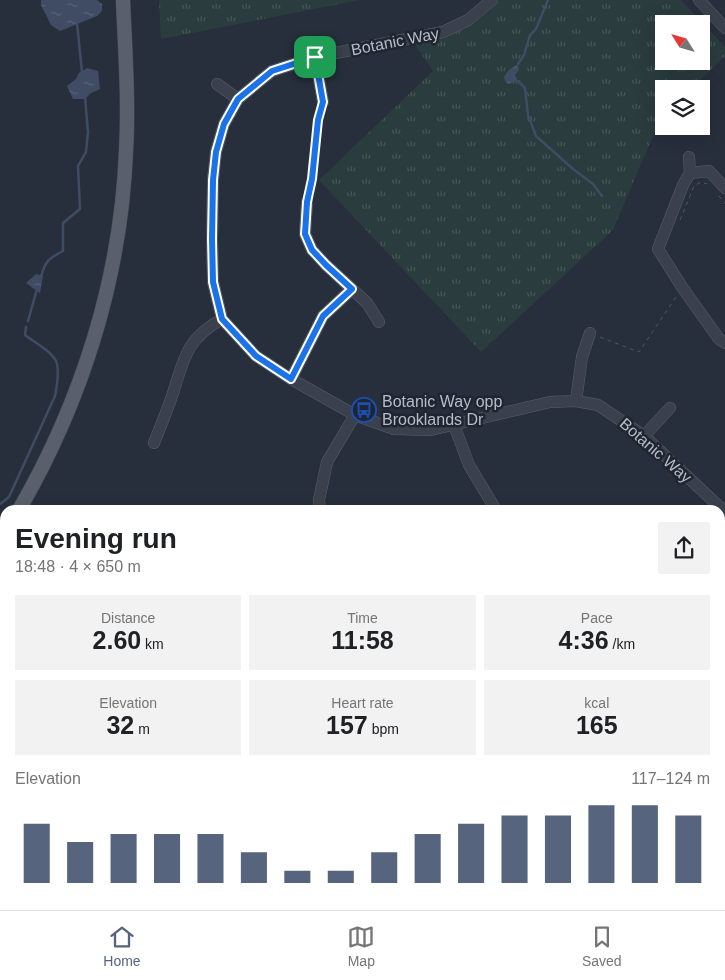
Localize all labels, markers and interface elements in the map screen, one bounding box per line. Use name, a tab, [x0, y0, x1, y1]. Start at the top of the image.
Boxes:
north arrow	[655, 15, 710, 70]
map controls	[655, 15, 710, 135]
street label: Botanic Way	[350, 25, 441, 58]
pin	[294, 36, 336, 78]
icon: arrive	[301, 43, 329, 71]
button: layers	[655, 80, 710, 135]
place label: Botanic Way opp Brooklands Dr	[382, 393, 502, 428]
bus stop icon: Botanic Way opp Brooklands Dr	[351, 397, 377, 423]
street label: Botanic Way	[616, 415, 695, 486]
button: share	[658, 522, 710, 574]
text: Evening run	[15, 523, 177, 554]
text: 18:48 · 4 × 650 m	[15, 558, 141, 575]
text: Distance	[101, 610, 155, 626]
text: Time	[347, 610, 378, 626]
text: Pace	[581, 610, 613, 626]
text: 2.60	[93, 626, 141, 654]
text: 11:58	[331, 626, 394, 654]
text: 4:36	[559, 626, 609, 654]
text: km	[141, 636, 164, 652]
text: /km	[609, 636, 635, 652]
text: Elevation	[99, 695, 157, 711]
text: Heart rate	[331, 695, 394, 711]
text: kcal	[584, 695, 609, 711]
text: 32	[106, 711, 134, 739]
text: 157	[326, 711, 368, 739]
text: 165	[576, 711, 618, 739]
text: m	[134, 721, 150, 737]
text: bpm	[368, 721, 399, 737]
text: Elevation	[15, 770, 81, 787]
text: 117–124 m	[631, 770, 710, 787]
tab: Home	[103, 923, 141, 969]
tab: Map	[347, 923, 375, 969]
tab: Saved	[582, 923, 622, 969]

